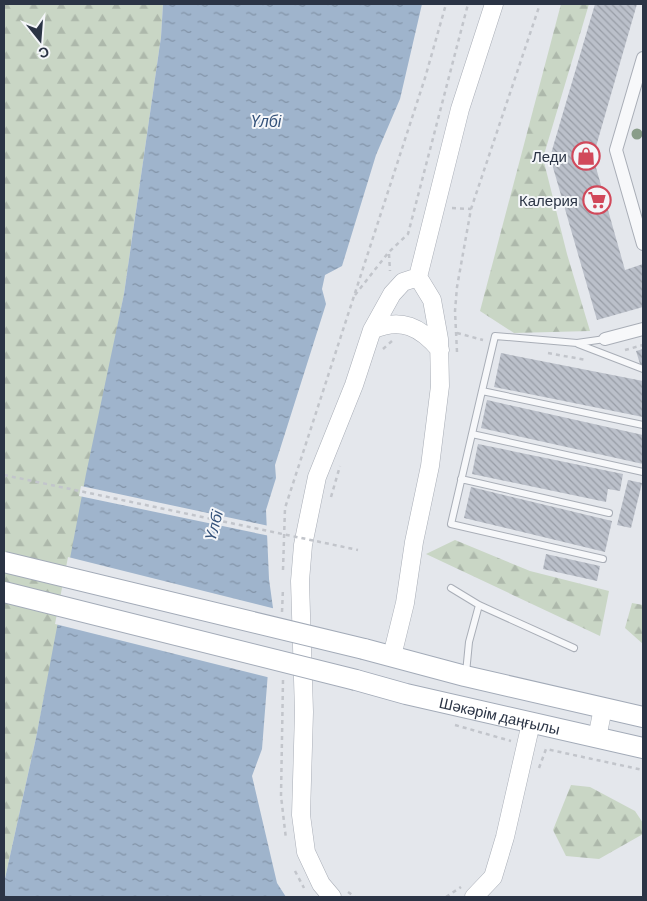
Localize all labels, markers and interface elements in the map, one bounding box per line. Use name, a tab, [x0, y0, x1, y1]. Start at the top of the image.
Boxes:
north arrow	[15, 15, 65, 65]
text: С	[37, 43, 51, 63]
water label: Үлбі	[251, 111, 282, 130]
shop icon: Леди	[571, 141, 601, 171]
place label: Леди	[532, 147, 567, 165]
supermarket icon: Калерия	[582, 185, 612, 215]
place label: Калерия	[519, 191, 578, 209]
water label: Үлбі	[200, 507, 226, 542]
street label: Шәкәрім даңғылы	[438, 693, 562, 738]

